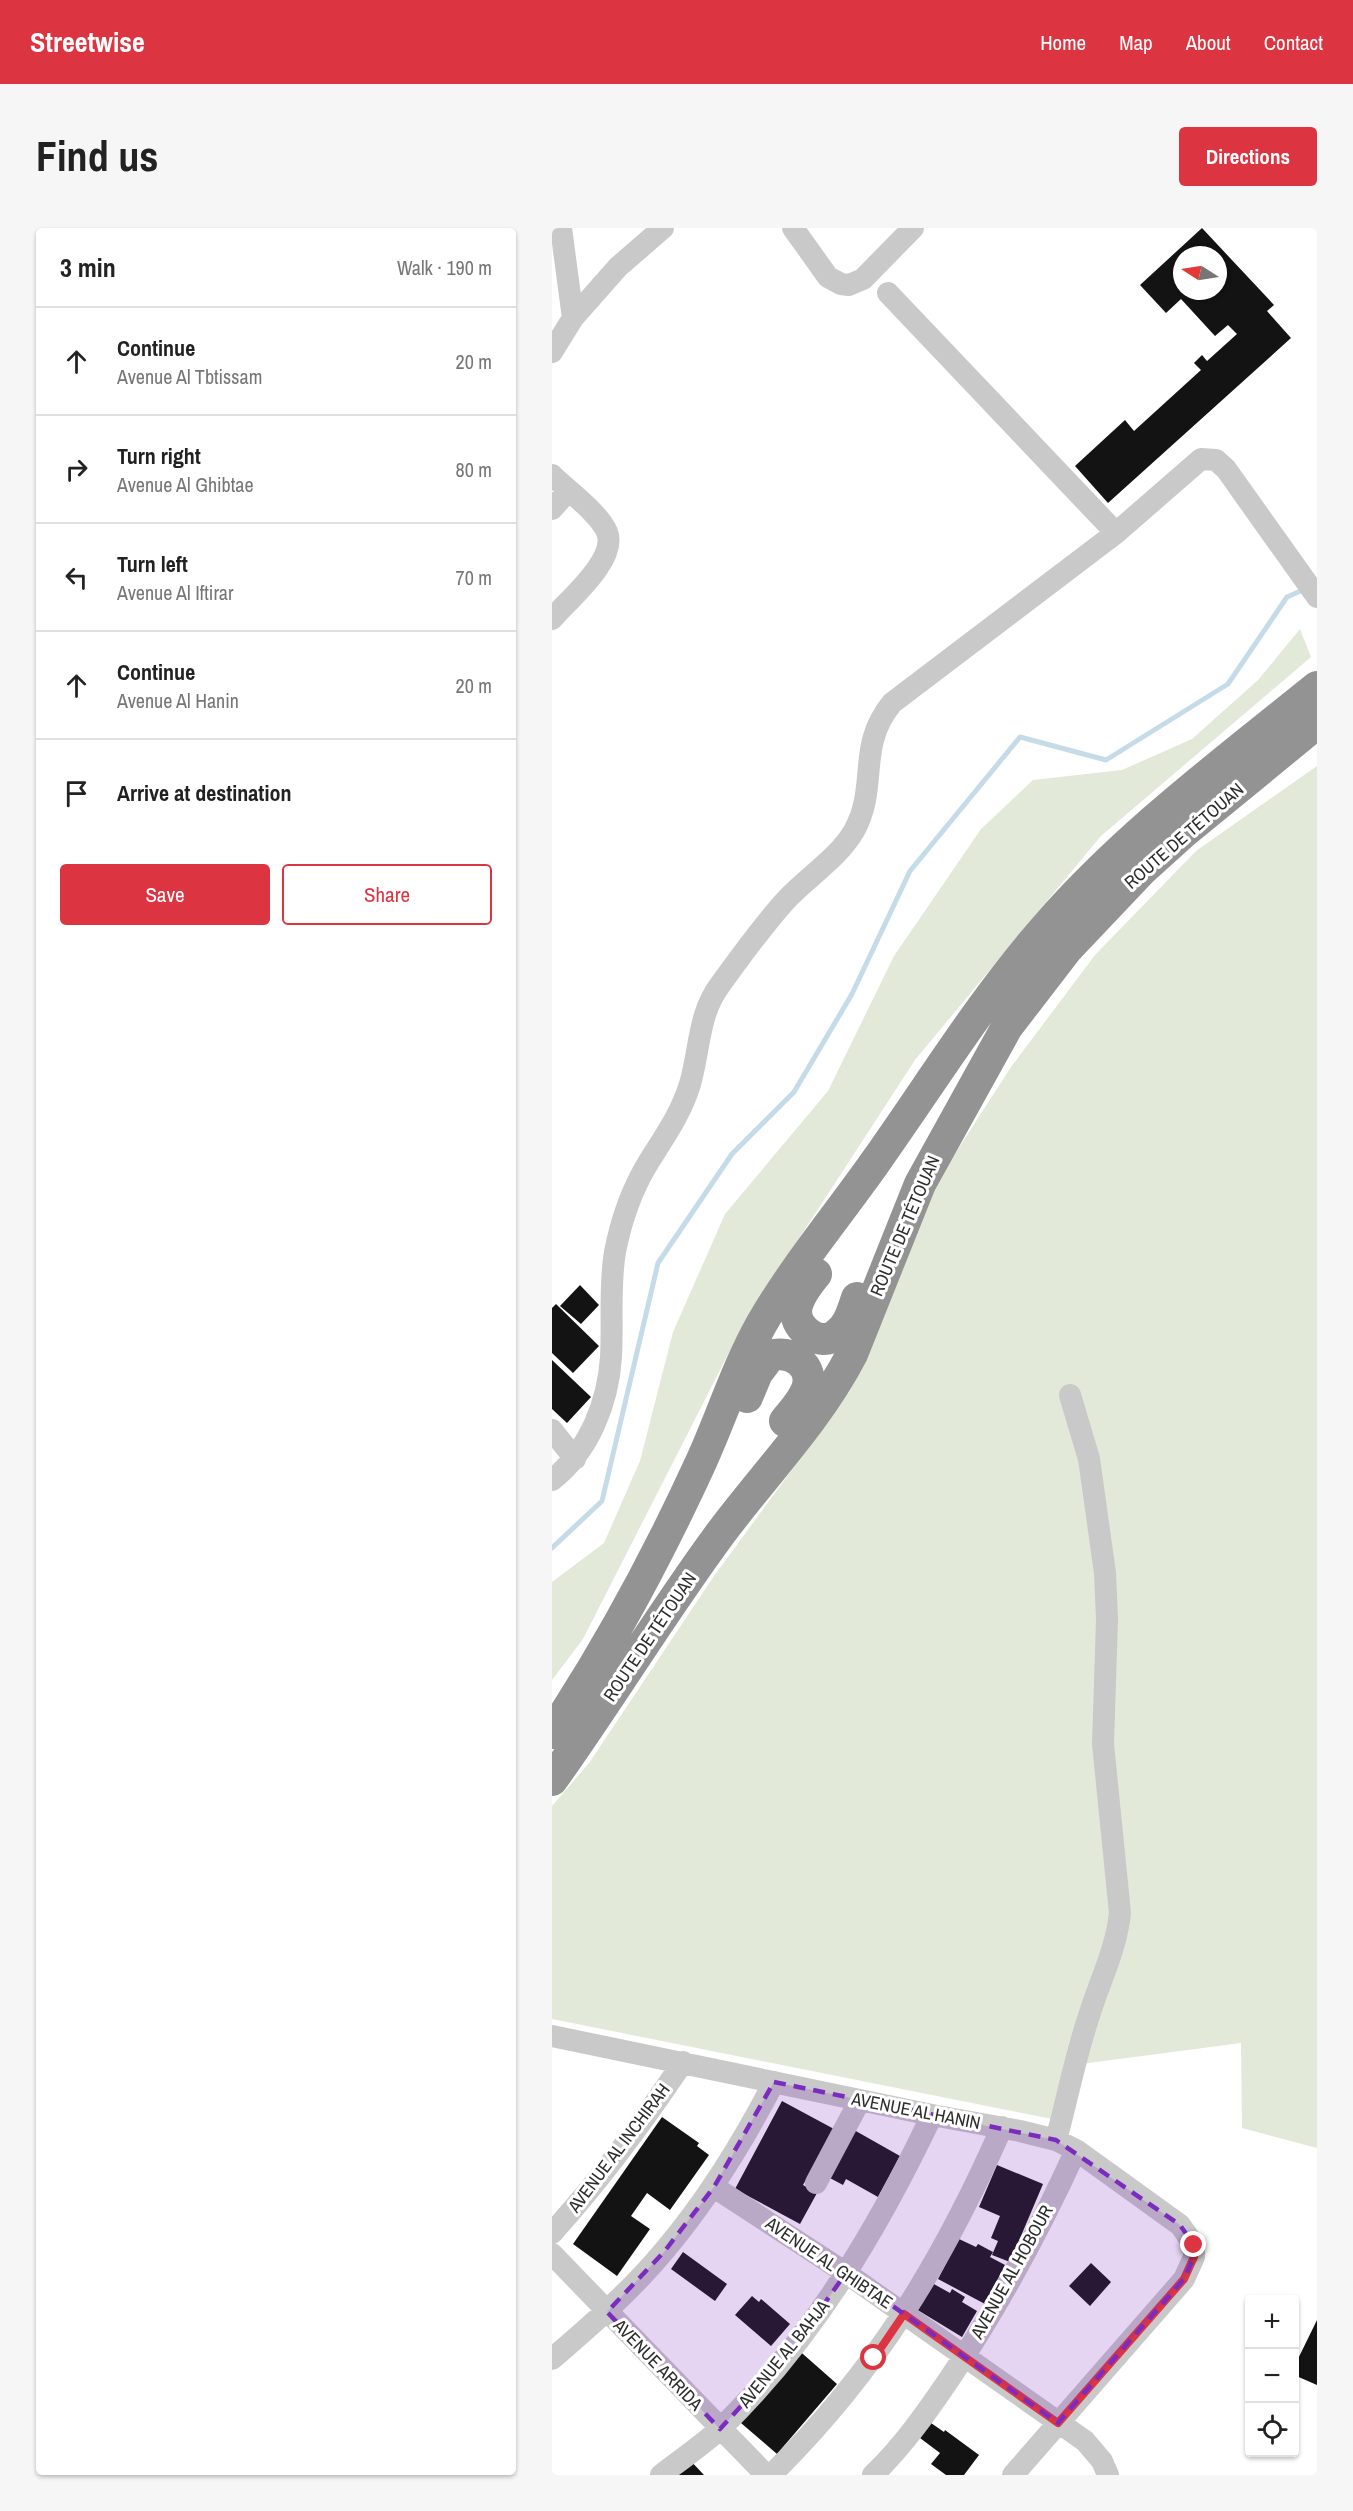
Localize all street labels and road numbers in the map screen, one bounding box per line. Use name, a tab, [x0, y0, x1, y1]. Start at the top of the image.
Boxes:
street label: ROUTE DE TÉTOUAN	[1119, 777, 1249, 894]
street label: ROUTE DE TÉTOUAN	[864, 1152, 945, 1300]
street label: ROUTE DE TÉTOUAN	[597, 1567, 702, 1706]
street label: AVENUE AL INCHIRAH	[561, 2078, 675, 2218]
street label: AVENUE AL HANIN	[849, 2086, 983, 2135]
street label: AVENUE AL HOBOUR	[964, 2200, 1059, 2344]
street label: AVENUE AL GHIBTAE	[760, 2210, 898, 2314]
street label: AVENUE AL BAHJA	[732, 2294, 835, 2414]
street label: AVENUE ARRIDA	[607, 2313, 709, 2416]

